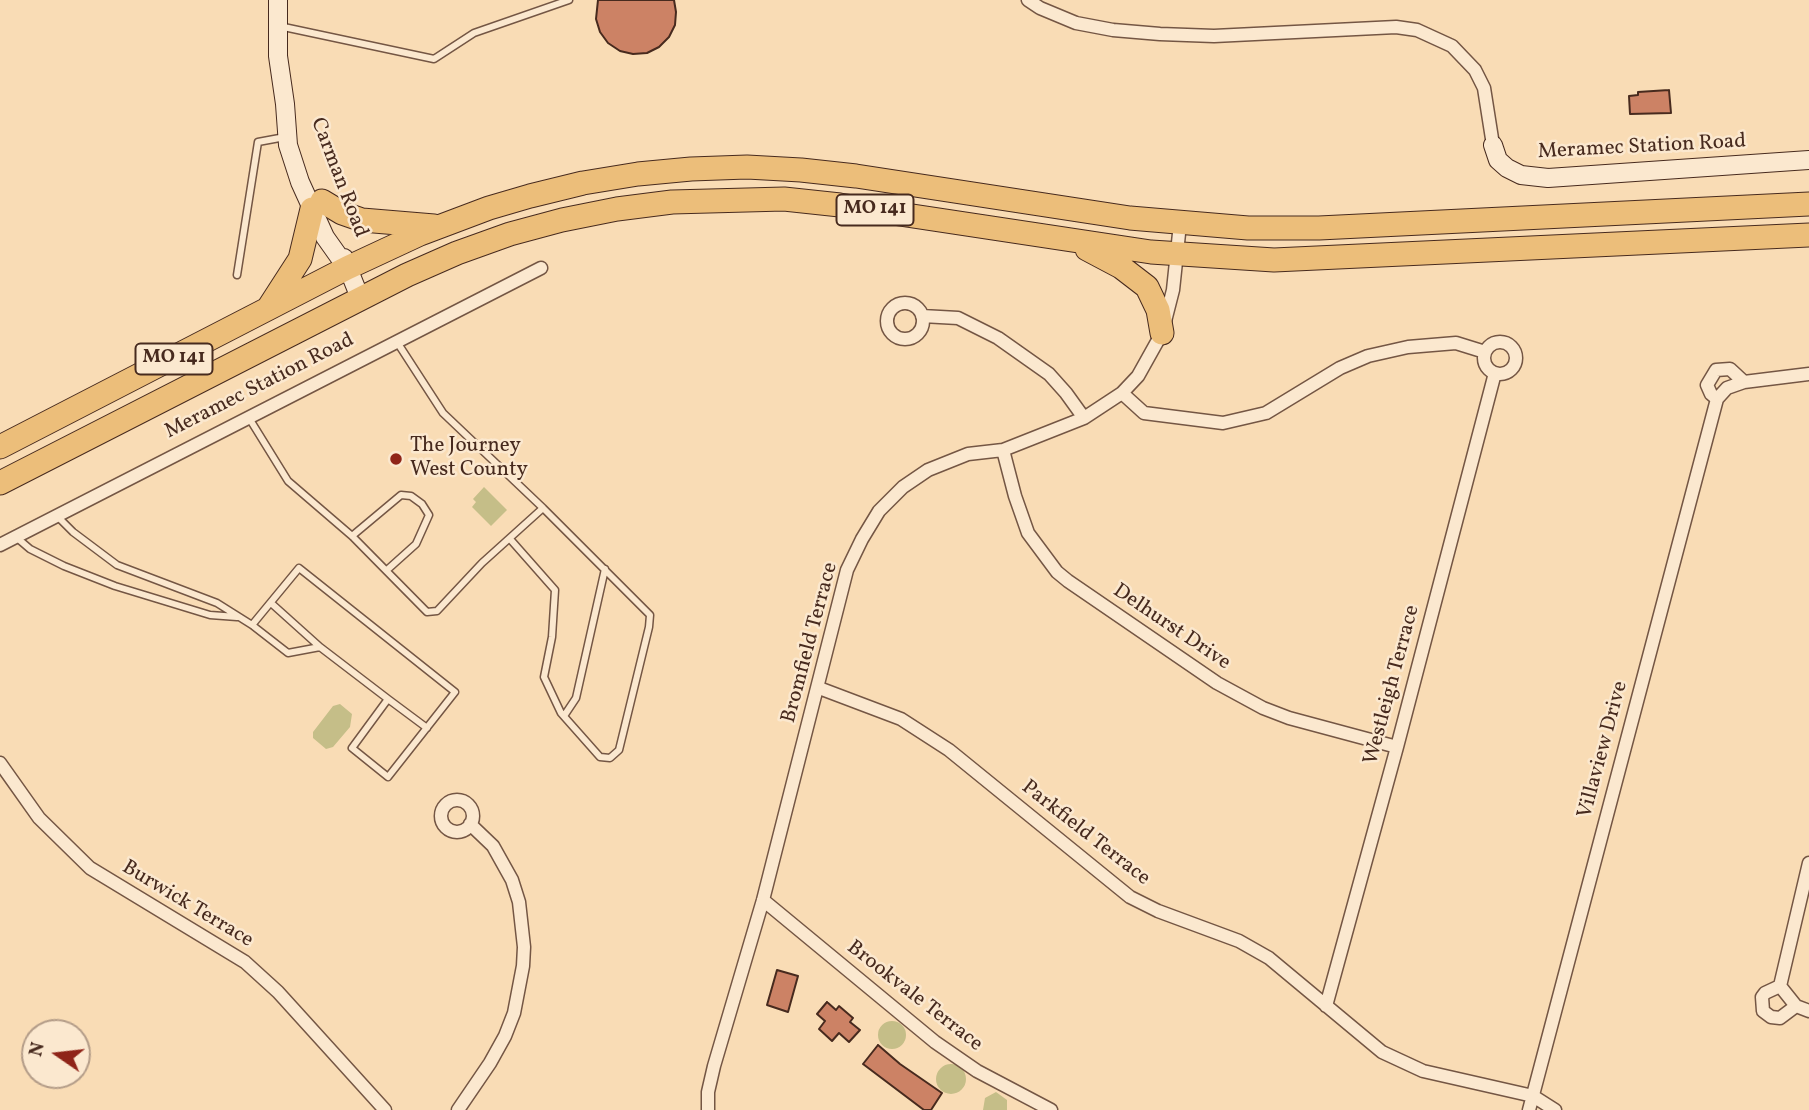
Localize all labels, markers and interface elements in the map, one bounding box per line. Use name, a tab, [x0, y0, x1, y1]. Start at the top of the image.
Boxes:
street label: Carman Road	[304, 115, 372, 241]
street label: Meramec Station Road	[1537, 130, 1747, 166]
road number: MO 141	[836, 194, 914, 226]
street label: Meramec Station Road	[161, 328, 359, 446]
road number: MO 141	[136, 344, 212, 374]
place label: The Journey West County	[410, 434, 528, 484]
marker: The Journey West County	[388, 451, 404, 467]
street label: Bromfield Terrace	[777, 560, 845, 726]
street label: Delhurst Drive	[1107, 579, 1235, 677]
street label: Westleigh Terrace	[1360, 603, 1426, 767]
street label: Villaview Drive	[1574, 679, 1634, 821]
street label: Parkfield Terrace	[1016, 776, 1154, 892]
street label: Burwick Terrace	[117, 856, 257, 954]
street label: Brookvale Terrace	[841, 936, 987, 1058]
north arrow	[21, 1019, 91, 1089]
text: N	[23, 1040, 52, 1059]

